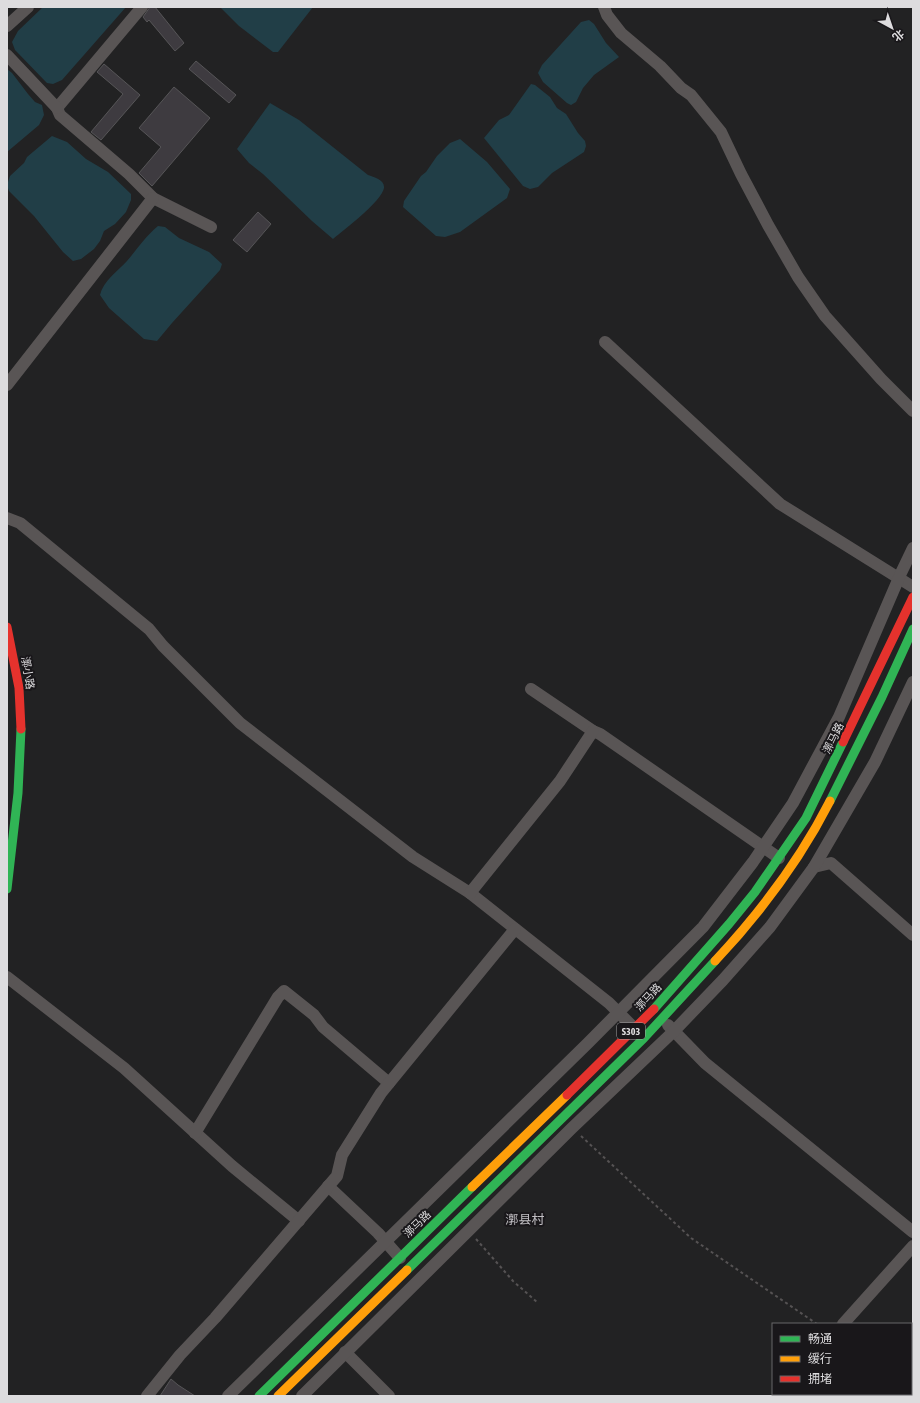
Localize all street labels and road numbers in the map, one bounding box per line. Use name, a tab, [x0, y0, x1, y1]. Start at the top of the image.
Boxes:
street label: 漷小路	[19, 656, 37, 690]
street label: 漷马路	[820, 721, 846, 755]
street label: 漷马路	[632, 981, 664, 1013]
road number: S303	[617, 1023, 645, 1039]
street label: 漷马路	[401, 1208, 433, 1240]

